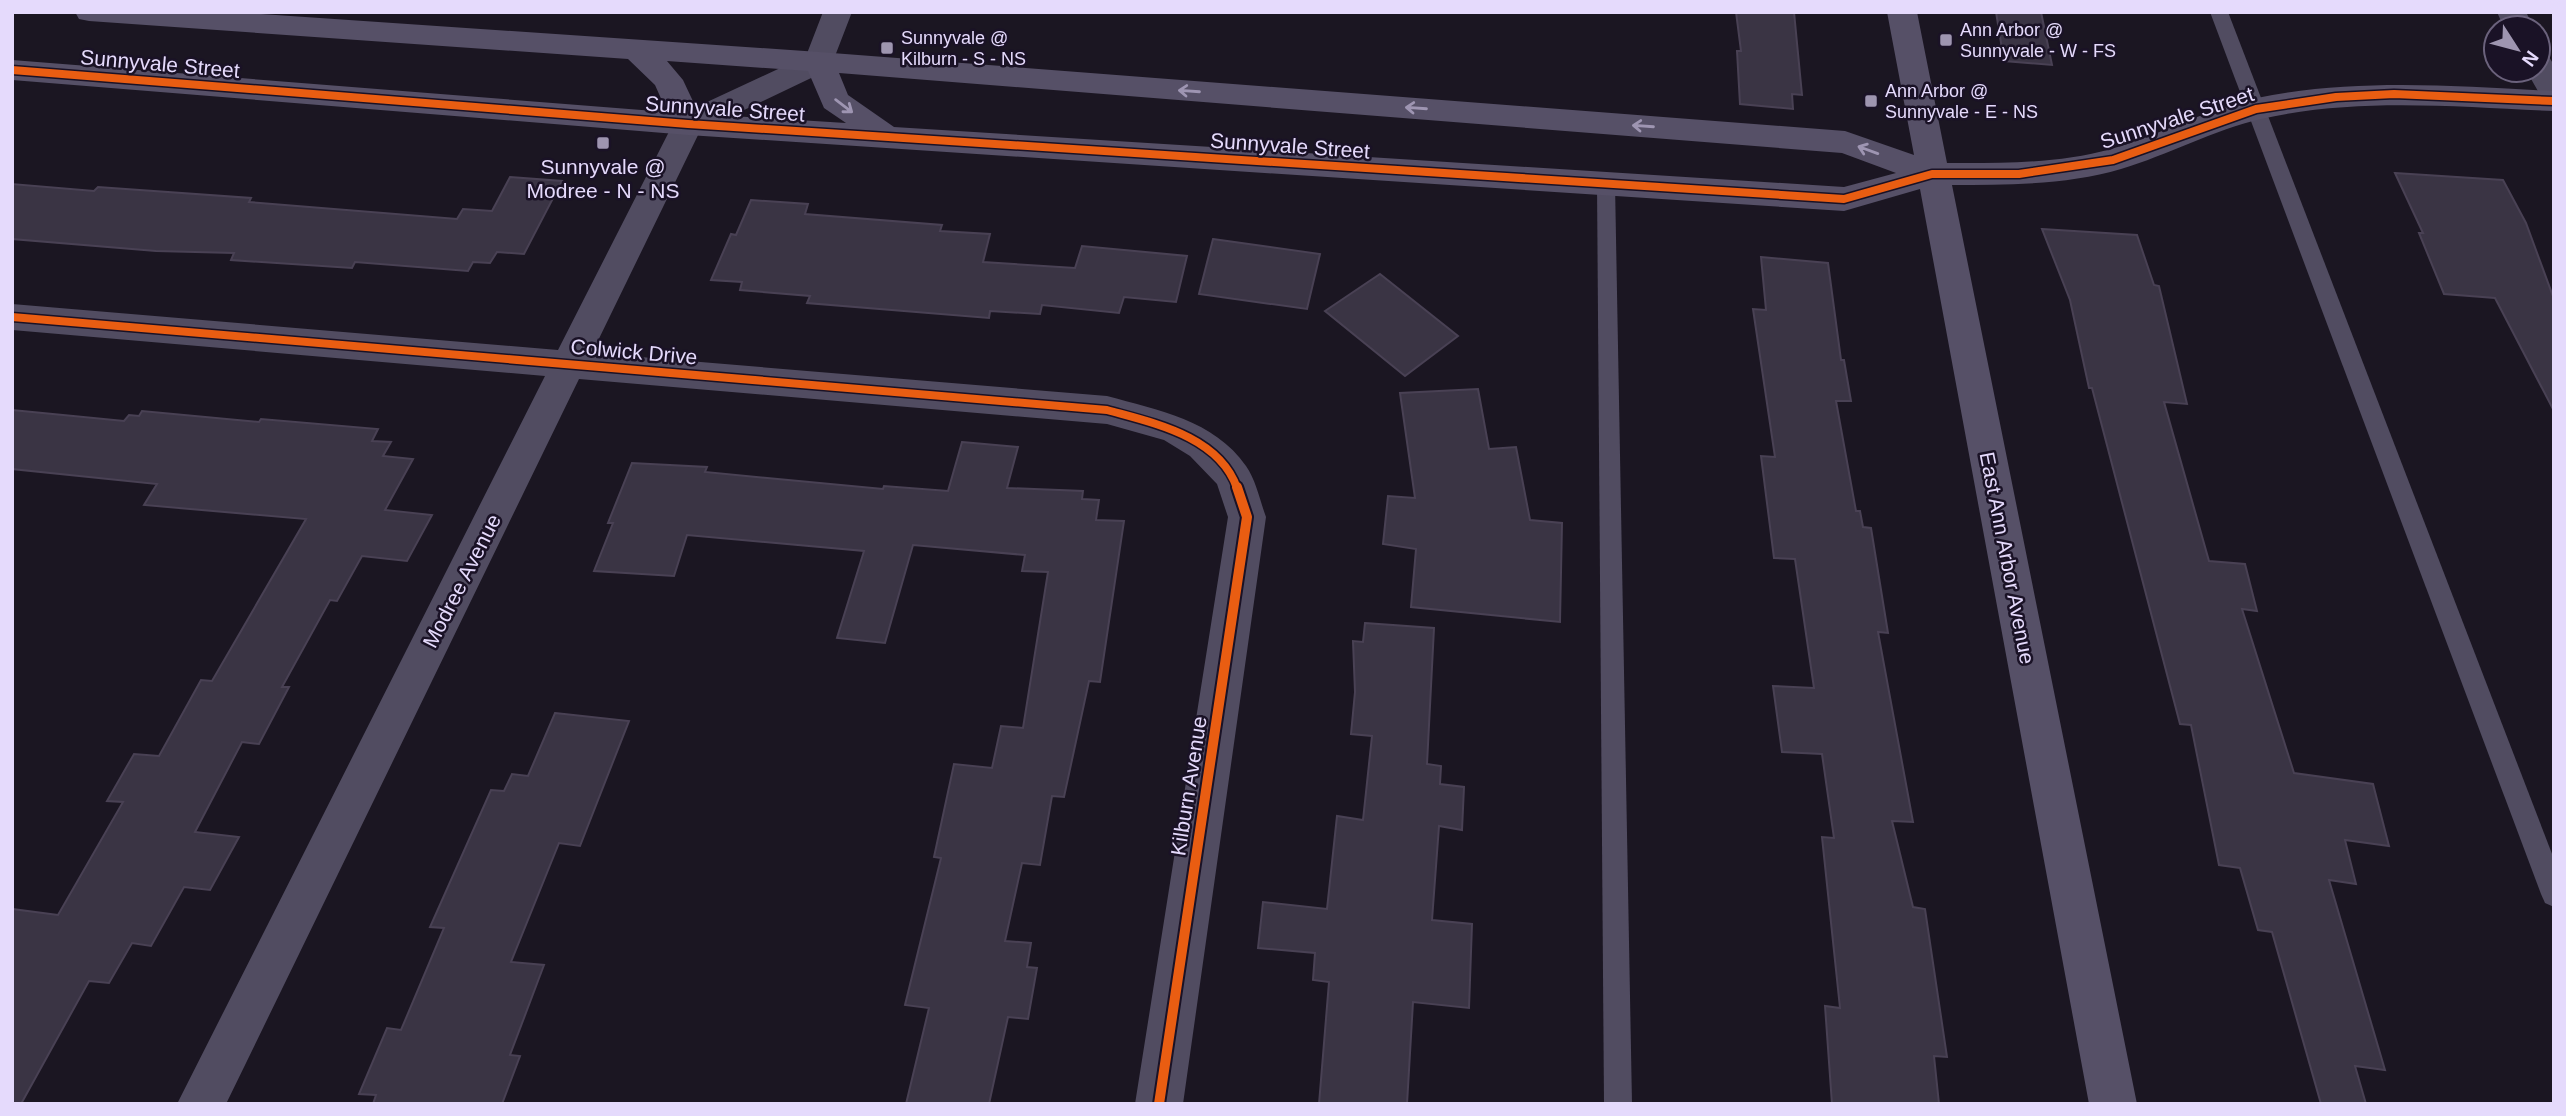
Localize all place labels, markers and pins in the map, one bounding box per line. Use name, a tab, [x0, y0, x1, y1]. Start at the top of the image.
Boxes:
place label: Ann Arbor @ Sunnyvale - W - FS	[1960, 20, 2116, 61]
place label: Sunnyvale @ Kilburn - S - NS	[901, 28, 1026, 69]
marker: Ann Arbor @ Sunnyvale - W - FS	[1938, 32, 1954, 48]
marker: Sunnyvale @ Kilburn - S - NS	[879, 40, 895, 56]
place label: Ann Arbor @ Sunnyvale - E - NS	[1885, 81, 2038, 122]
marker: Ann Arbor @ Sunnyvale - E - NS	[1863, 93, 1879, 109]
marker: Sunnyvale @ Modree - N - NS	[595, 135, 611, 151]
place label: Sunnyvale @ Modree - N - NS	[527, 155, 679, 202]

